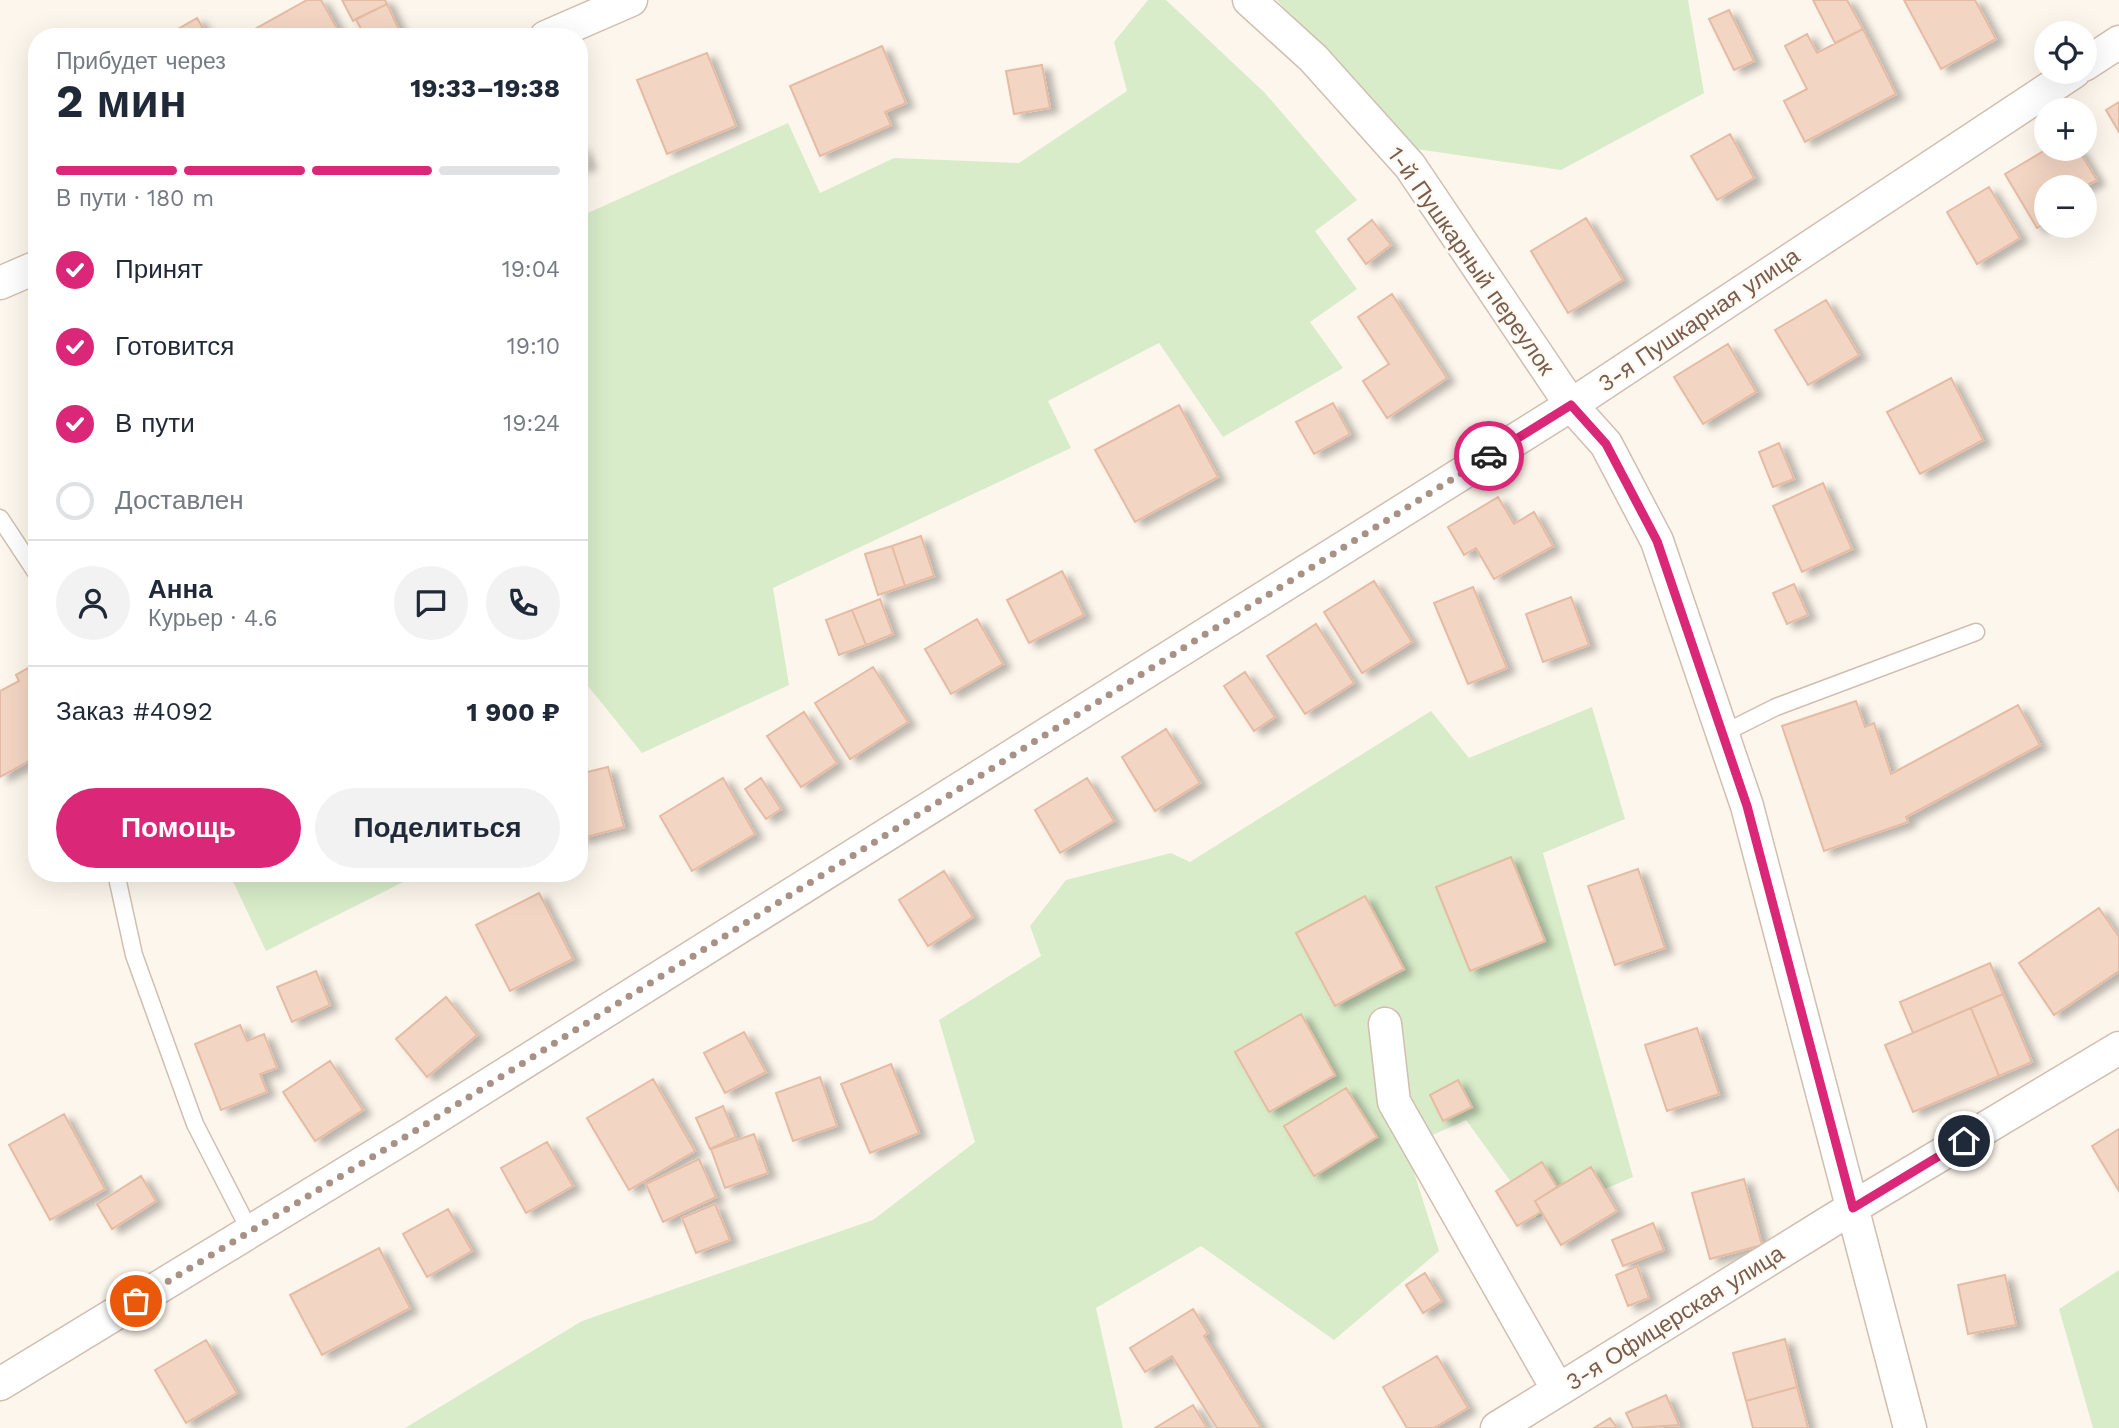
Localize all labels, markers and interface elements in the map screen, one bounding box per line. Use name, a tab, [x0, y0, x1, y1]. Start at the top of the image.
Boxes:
map controls	[2034, 21, 2097, 238]
button: locate	[2034, 21, 2097, 84]
text: Прибудет через	[56, 48, 226, 75]
text: 19:33–19:38	[410, 73, 560, 103]
text: 2 мин	[56, 74, 187, 128]
button: +	[2034, 98, 2097, 161]
street label: 1-й Пушкарный переулок	[1382, 142, 1561, 381]
button: −	[2034, 175, 2097, 238]
text: В пути · 180 m	[56, 185, 214, 212]
street label: 3-я Пушкарная улица	[1593, 242, 1805, 397]
icon: check	[56, 251, 94, 289]
text: Принят	[115, 254, 203, 284]
text: 19:04	[502, 256, 560, 283]
icon: check	[56, 328, 94, 366]
text: Готовится	[115, 331, 234, 361]
text: 19:10	[507, 333, 560, 360]
icon: check	[56, 405, 94, 443]
text: В пути	[115, 408, 195, 438]
text: 19:24	[503, 410, 560, 437]
courier	[1454, 421, 1524, 491]
icon: car	[1470, 437, 1508, 475]
text: Доставлен	[115, 485, 244, 515]
button: person	[56, 566, 130, 640]
button: chat	[394, 566, 468, 640]
button: phone	[486, 566, 560, 640]
text: Анна	[148, 574, 213, 604]
text: Курьер · 4.6	[148, 605, 277, 632]
text: Заказ #4092	[56, 696, 213, 726]
text: 1 900 ₽	[467, 697, 560, 727]
button: Помощь	[56, 788, 301, 868]
button: Поделиться	[315, 788, 560, 868]
pin	[1934, 1111, 1994, 1171]
icon: home	[1945, 1122, 1983, 1160]
street label: 3-я Офицерская улица	[1561, 1240, 1789, 1396]
pin	[106, 1271, 166, 1331]
icon: bag	[117, 1282, 155, 1320]

